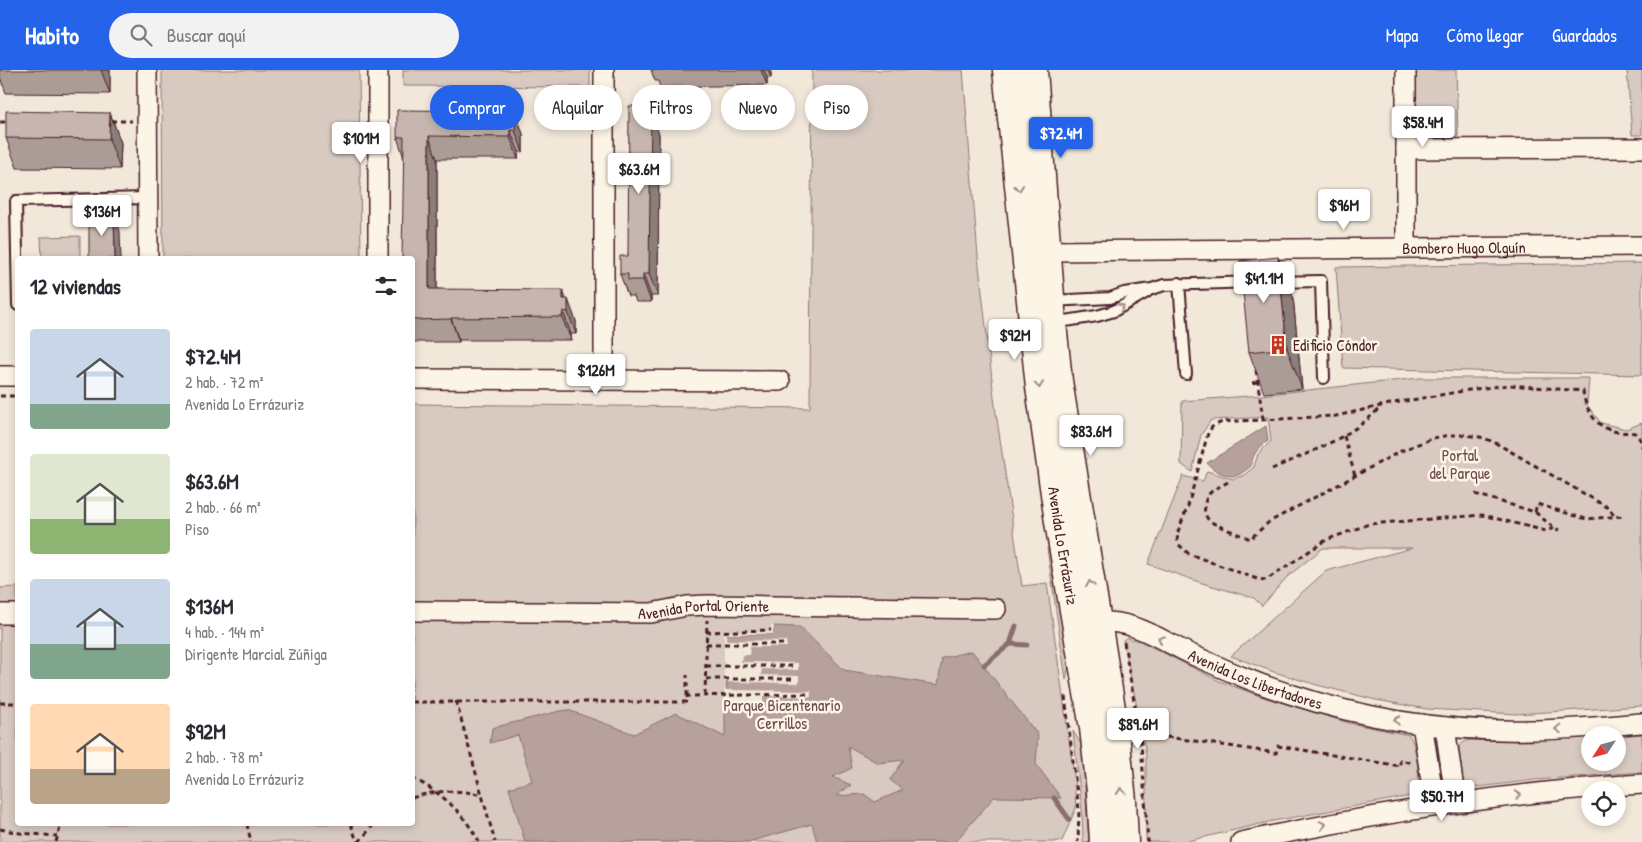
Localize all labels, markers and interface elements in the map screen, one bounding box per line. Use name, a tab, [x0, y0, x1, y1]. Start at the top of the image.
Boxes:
search box	[109, 13, 459, 58]
text: Habito	[25, 19, 79, 51]
icon: search	[127, 21, 155, 49]
text: Buscar aquí	[167, 22, 246, 48]
text: Mapa	[1386, 23, 1418, 48]
text: Cómo llegar	[1446, 23, 1524, 48]
text: Guardados	[1552, 23, 1617, 48]
chip: Comprar	[430, 85, 524, 130]
chip: Alquilar	[534, 85, 622, 130]
chip: Filtros	[632, 85, 711, 130]
chip: Nuevo	[721, 85, 795, 130]
chip: Piso	[805, 85, 868, 130]
pin: $58.4M	[1382, 106, 1464, 148]
text: $58.4M	[1403, 111, 1443, 133]
pin: $72.4M	[1020, 116, 1102, 159]
pin: $101M	[326, 122, 396, 164]
text: $72.4M	[1040, 122, 1082, 144]
text: $101M	[343, 127, 379, 149]
pin: $63.6M	[598, 152, 680, 195]
text: $63.6M	[619, 158, 660, 180]
one-way arrow	[1013, 184, 1024, 192]
pin: $96M	[1314, 189, 1374, 231]
pin: $136M	[67, 194, 137, 237]
text: $96M	[1329, 194, 1359, 216]
text: $136M	[84, 200, 121, 222]
street label: Bombero Hugo Olguín	[1402, 236, 1526, 259]
pin: $41.1M	[1223, 262, 1305, 304]
text: $41.1M	[1245, 267, 1283, 289]
text: 12 viviendas	[30, 272, 121, 301]
icon: filters	[372, 272, 400, 300]
one-way arrow	[1116, 304, 1125, 314]
pin: $92M	[985, 318, 1045, 361]
text: $92M	[1000, 324, 1031, 346]
building icon: Edificio Cóndor	[1267, 334, 1289, 356]
place label: Edificio Cóndor	[1293, 334, 1378, 356]
text: $72.4M	[185, 342, 241, 371]
icon: home	[70, 349, 130, 409]
pin: $126M	[561, 354, 631, 396]
text: $126M	[577, 359, 615, 381]
text: 2 hab. · 72 m²	[185, 371, 263, 393]
one-way arrow	[1033, 381, 1044, 389]
text: Avenida Lo Errázuriz	[185, 393, 304, 415]
pin: $83.6M	[1050, 414, 1132, 457]
text: $83.6M	[1070, 420, 1112, 442]
park label: Portal del Parque	[1430, 444, 1491, 484]
text: $63.6M	[185, 467, 239, 496]
icon: home	[70, 474, 130, 534]
street label: Avenida Lo Errázuriz	[1043, 485, 1084, 606]
text: 2 hab. · 66 m²	[185, 496, 261, 518]
text: Piso	[185, 518, 209, 540]
one-way arrow	[1086, 580, 1096, 589]
text: $136M	[185, 592, 234, 621]
street label: Avenida Portal Oriente	[638, 594, 770, 624]
icon: home	[70, 599, 130, 659]
text: 4 hab. · 144 m²	[185, 621, 264, 643]
one-way arrow	[1158, 635, 1167, 645]
text: Dirigente Marcial Zúñiga	[185, 643, 327, 665]
street label: Avenida Los Libertadores	[1185, 643, 1325, 714]
park label: Parque Bicentenario Cerrillos	[723, 694, 841, 734]
pin: $89.6M	[1097, 708, 1179, 750]
text: $89.6M	[1118, 713, 1158, 735]
one-way arrow	[1392, 716, 1401, 726]
text: $92M	[185, 717, 226, 746]
icon: home	[70, 724, 130, 784]
one-way arrow	[1554, 724, 1562, 735]
north arrow	[1581, 726, 1626, 771]
map controls	[1581, 726, 1626, 826]
text: 2 hab. · 78 m²	[185, 746, 263, 768]
text: Avenida Lo Errázuriz	[185, 768, 304, 790]
pin: $50.7M	[1401, 780, 1483, 822]
button: locate	[1581, 781, 1626, 826]
text: $50.7M	[1421, 785, 1463, 807]
one-way arrow	[1116, 787, 1127, 795]
one-way arrow	[1514, 790, 1522, 801]
one-way arrow	[1318, 821, 1327, 831]

